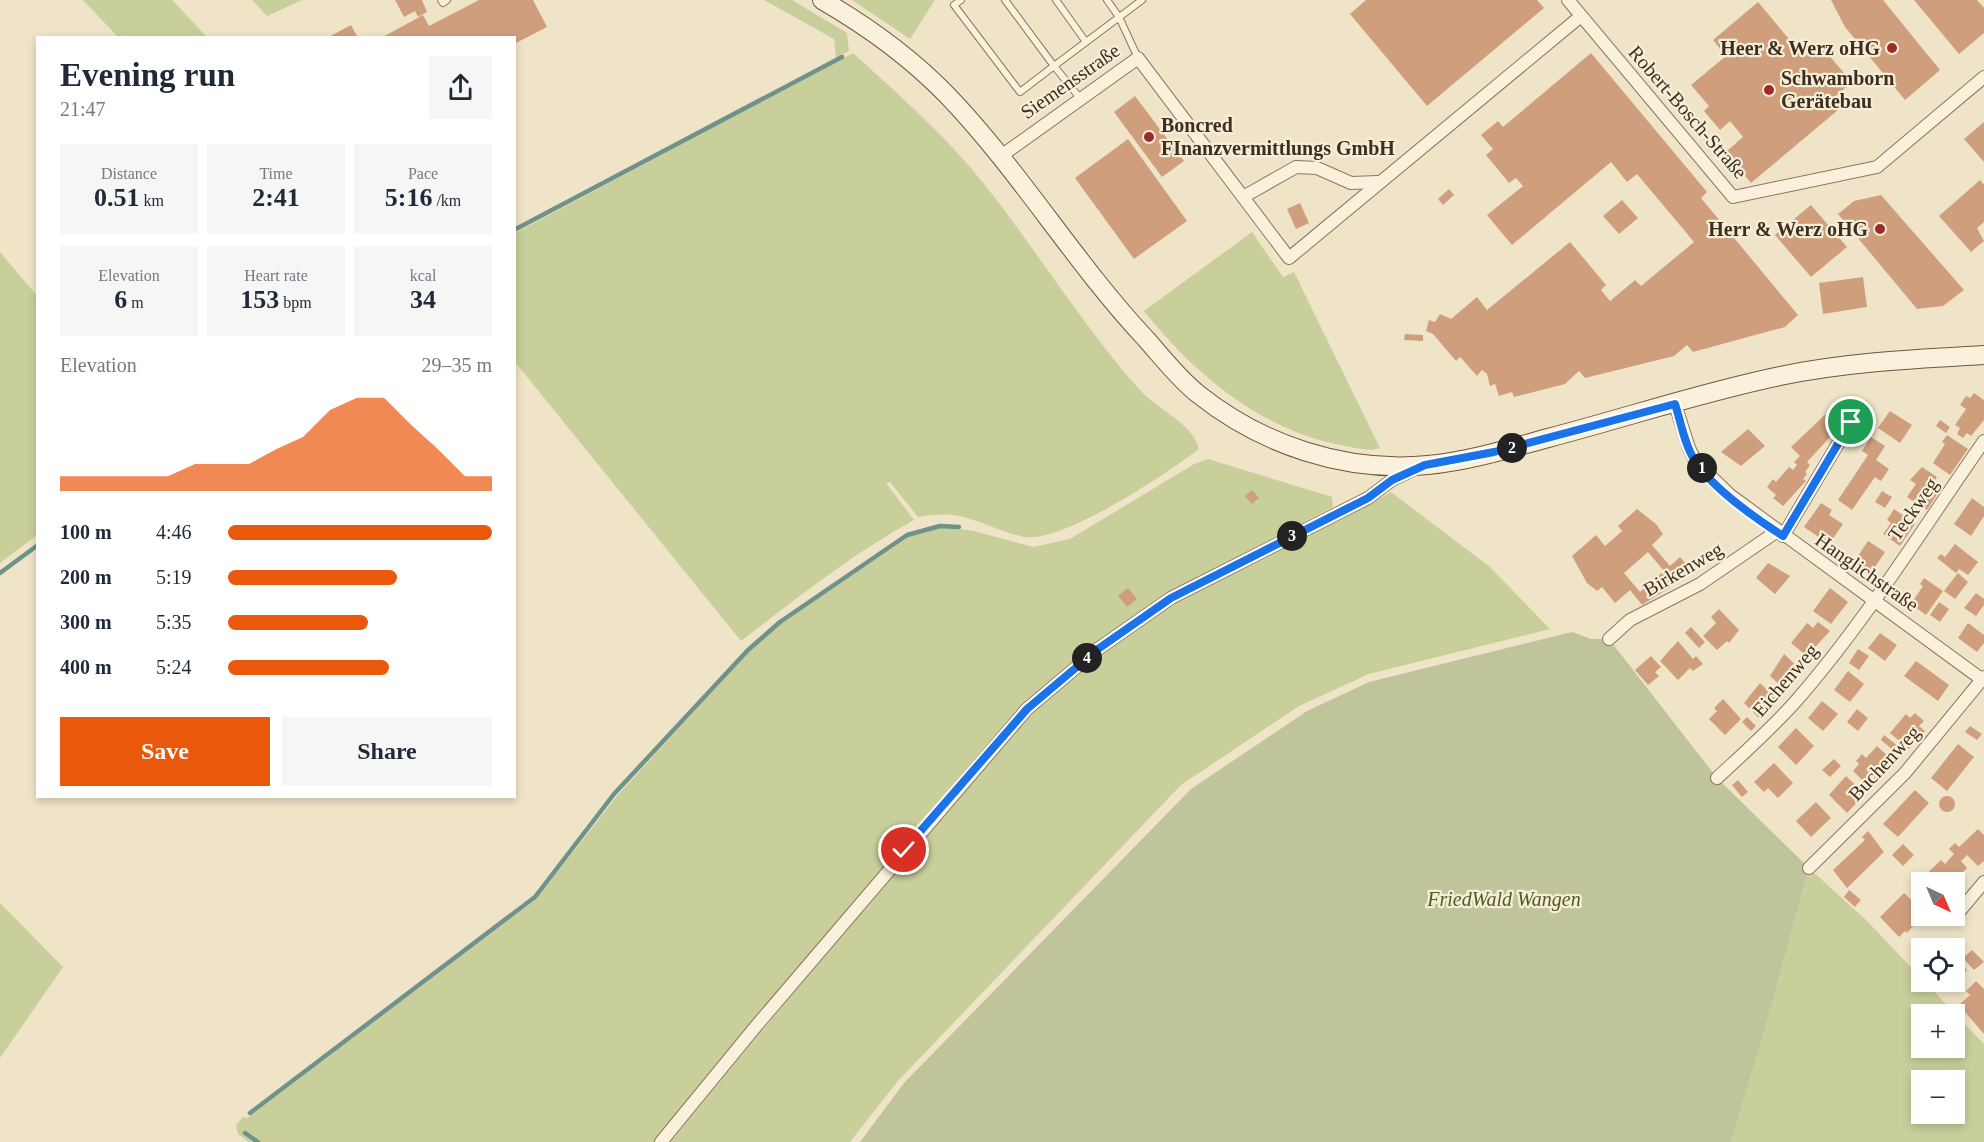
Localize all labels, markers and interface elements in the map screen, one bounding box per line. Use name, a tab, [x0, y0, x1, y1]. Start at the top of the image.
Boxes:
place label: Heer & Werz oHG	[1720, 37, 1880, 59]
street label: Siemensstraße	[1016, 39, 1124, 123]
street label: Robert-Bosch-Straße	[1624, 41, 1752, 183]
marker: Heer & Werz oHG	[1885, 41, 1899, 55]
button: share	[429, 56, 492, 119]
text: Evening run	[60, 57, 235, 93]
place label: Schwamborn Gerätebau	[1781, 67, 1894, 112]
marker: Schwamborn Gerätebau	[1762, 83, 1776, 97]
text: 21:47	[60, 98, 106, 120]
place label: Boncred FInanzvermittlungs GmbH	[1161, 114, 1395, 160]
marker: Boncred FInanzvermittlungs GmbH	[1142, 130, 1156, 144]
text: Distance	[101, 165, 157, 182]
text: Time	[259, 165, 293, 182]
text: Pace	[408, 165, 438, 182]
text: 0.51	[94, 183, 140, 212]
text: 2:41	[252, 183, 300, 212]
text: 5:16	[385, 183, 432, 212]
text: km	[140, 192, 164, 209]
text: /km	[432, 192, 461, 209]
place label: Herr & Werz oHG	[1708, 218, 1868, 240]
marker: Herr & Werz oHG	[1873, 222, 1887, 236]
text: Elevation	[98, 267, 160, 284]
text: Heart rate	[244, 267, 308, 284]
text: kcal	[410, 267, 436, 284]
text: 6	[114, 285, 127, 314]
text: 153	[240, 285, 279, 314]
text: 34	[410, 285, 436, 314]
text: m	[127, 294, 144, 311]
text: bpm	[279, 294, 312, 311]
text: Elevation	[60, 354, 137, 376]
text: 29–35 m	[421, 354, 492, 376]
pin	[1825, 396, 1876, 447]
icon: arrive	[1834, 405, 1867, 438]
pin: 2	[1497, 433, 1527, 463]
text: 2	[1508, 439, 1516, 456]
pin: 1	[1687, 453, 1717, 483]
text: 1	[1698, 459, 1706, 476]
street label: Teckweg	[1883, 473, 1943, 545]
text: 100 m	[60, 521, 112, 543]
text: 4:46	[156, 521, 192, 543]
pin: 3	[1277, 521, 1307, 551]
text: 3	[1288, 527, 1296, 544]
street label: Hanglichstraße	[1811, 528, 1923, 617]
street label: Birkenweg	[1639, 538, 1727, 601]
text: 200 m	[60, 566, 112, 588]
text: 5:19	[156, 566, 192, 588]
text: 300 m	[60, 611, 112, 633]
text: 5:35	[156, 611, 192, 633]
street label: Eichenweg	[1748, 639, 1823, 721]
pin: 4	[1072, 643, 1102, 673]
text: 4	[1083, 649, 1091, 666]
text: 400 m	[60, 656, 112, 678]
text: 5:24	[156, 656, 192, 678]
button: Save	[60, 717, 270, 786]
button: Share	[282, 717, 492, 786]
street label: Buchenweg	[1844, 721, 1925, 806]
pin	[878, 824, 929, 875]
icon: check	[887, 833, 920, 866]
north arrow	[1911, 872, 1965, 926]
map controls	[1911, 872, 1965, 1124]
park label: FriedWald Wangen	[1426, 888, 1581, 911]
button: locate	[1911, 938, 1965, 992]
button: +	[1911, 1004, 1965, 1058]
button: −	[1911, 1070, 1965, 1124]

